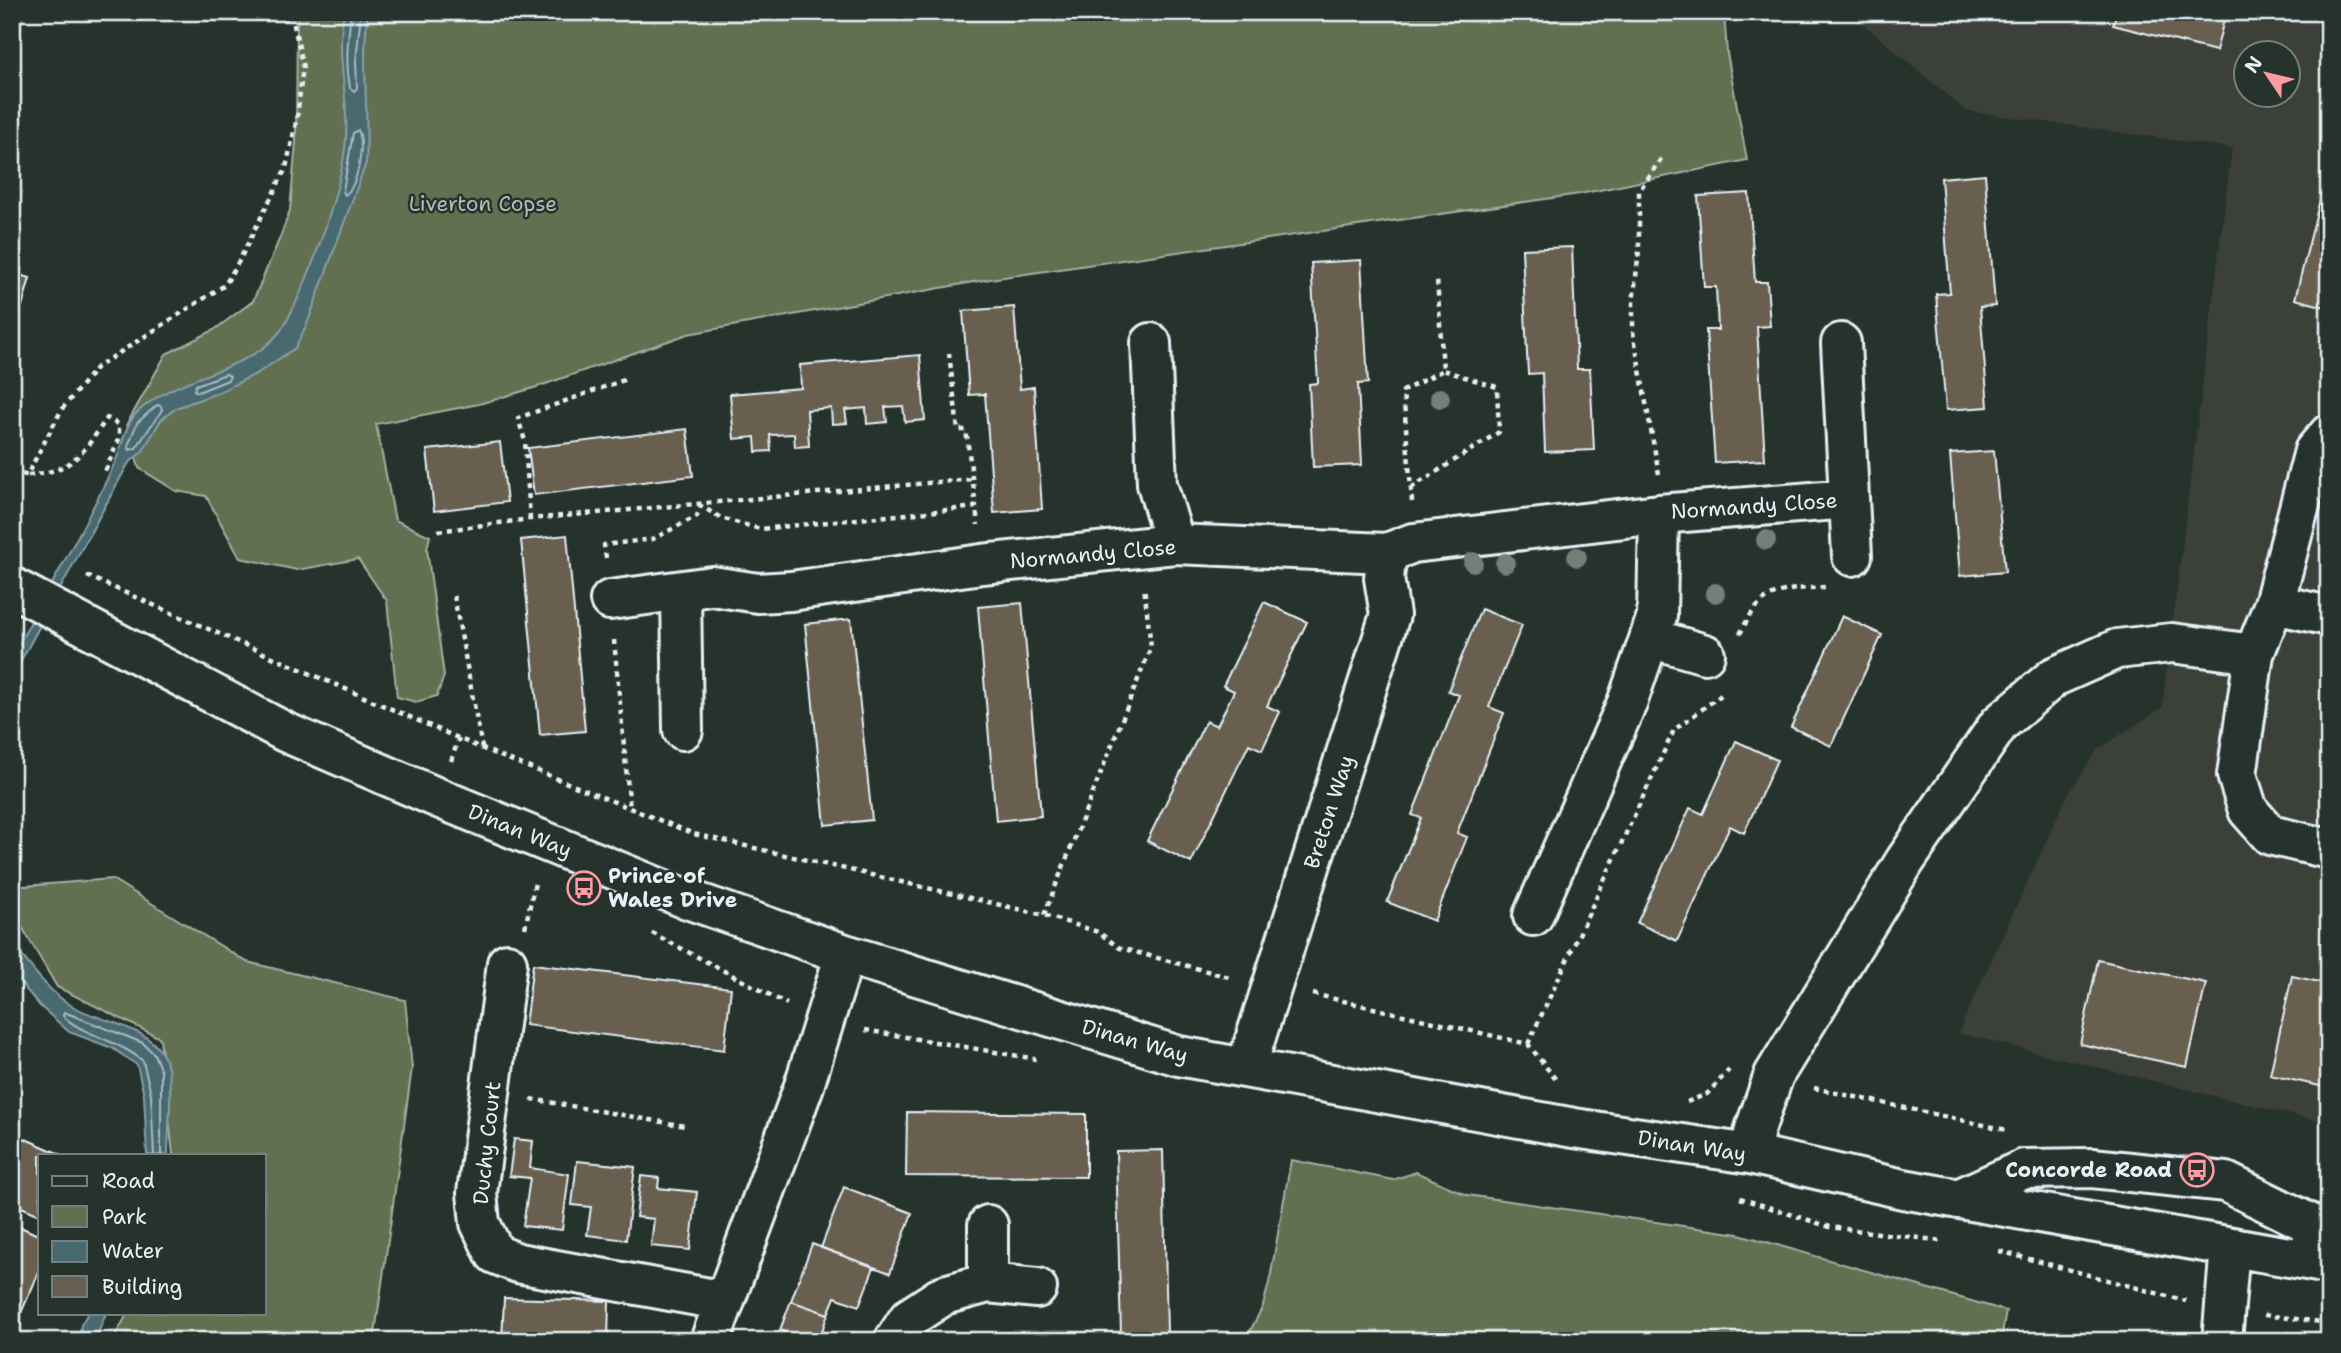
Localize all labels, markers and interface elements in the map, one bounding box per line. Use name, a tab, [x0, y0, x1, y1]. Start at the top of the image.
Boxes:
north arrow	[2232, 38, 2302, 108]
text: N	[2239, 51, 2268, 78]
park label: Liverton Copse	[409, 190, 557, 218]
street label: Normandy Close	[1670, 486, 1838, 526]
street label: Normandy Close	[1009, 533, 1177, 575]
street label: Breton Way	[1297, 752, 1361, 872]
street label: Dinan Way	[464, 798, 576, 864]
place label: Prince of Wales Drive	[608, 862, 737, 914]
bus stop icon: Prince of Wales Drive	[565, 869, 603, 907]
street label: Dinan Way	[1078, 1012, 1192, 1070]
street label: Duchy Court	[467, 1080, 507, 1206]
street label: Dinan Way	[1636, 1124, 1748, 1168]
bus stop icon: Concorde Road	[2178, 1151, 2216, 1189]
legend	[38, 1154, 266, 1314]
place label: Concorde Road	[2005, 1156, 2172, 1184]
text: Road	[102, 1167, 155, 1195]
text: Park	[102, 1203, 147, 1231]
text: Water	[102, 1237, 164, 1265]
text: Building	[102, 1273, 182, 1301]

